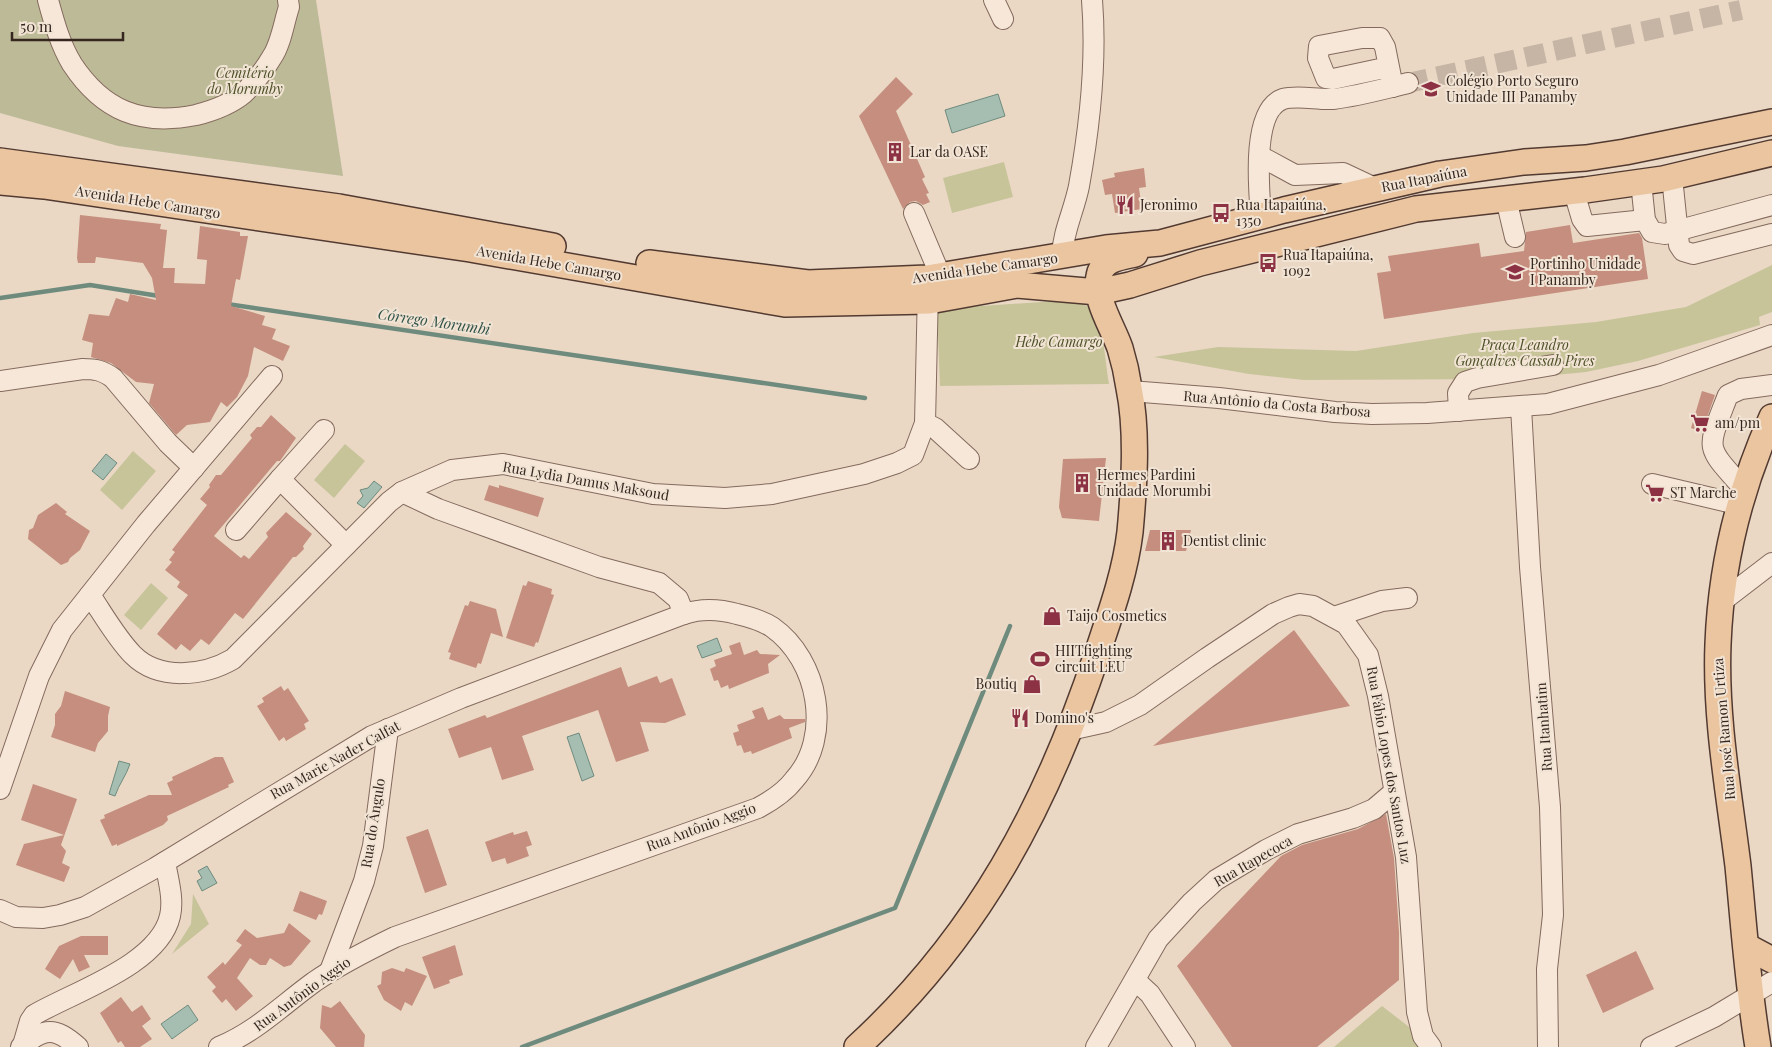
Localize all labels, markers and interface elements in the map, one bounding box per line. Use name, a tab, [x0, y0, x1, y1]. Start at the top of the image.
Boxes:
scale bar	[12, 10, 124, 42]
text: 50 m	[20, 16, 53, 36]
park label: Cemitério do Morumby	[207, 63, 283, 98]
place label: Colégio Porto Seguro Unidade III Panamby	[1446, 71, 1579, 106]
school or university icon: Colégio Porto Seguro Unidade III Panamby	[1420, 78, 1442, 100]
building icon: Lar da OASE	[884, 141, 906, 163]
place label: Lar da OASE	[910, 142, 988, 161]
street label: Rua Itapaiúna	[1380, 161, 1468, 196]
street label: Avenida Hebe Camargo	[73, 181, 222, 222]
restaurant icon: Jeronimo	[1114, 194, 1136, 216]
place label: Jeronimo	[1139, 195, 1198, 214]
place label: Rua Itapaiúna, 1350	[1236, 195, 1326, 230]
bus stop icon: Rua Itapaiúna, 1350	[1210, 202, 1232, 224]
street label: Avenida Hebe Camargo	[474, 240, 623, 285]
place label: Rua Itapaiúna, 1092	[1283, 245, 1373, 280]
street label: Avenida Hebe Camargo	[910, 248, 1059, 287]
bus stop icon: Rua Itapaiúna, 1092	[1257, 252, 1279, 274]
place label: Portinho Unidade I Panamby	[1530, 254, 1641, 289]
school or university icon: Portinho Unidade I Panamby	[1504, 261, 1526, 283]
water label: Córrego Morumbi	[377, 303, 492, 339]
park label: Hebe Camargo	[1014, 332, 1103, 351]
park label: Praça Leandro Gonçalves Cassab Pires	[1455, 335, 1595, 370]
street label: Rua Antônio da Costa Barbosa	[1183, 386, 1372, 421]
supermarket icon: am/pm	[1689, 412, 1711, 434]
place label: am/pm	[1715, 413, 1761, 432]
street label: Rua Lydia Damus Maksoud	[501, 457, 671, 505]
place label: Hermes Pardini Unidade Morumbi	[1097, 465, 1211, 500]
building icon: Hermes Pardini Unidade Morumbi	[1071, 472, 1093, 494]
supermarket icon: ST Marche	[1644, 482, 1666, 504]
place label: ST Marche	[1670, 483, 1737, 502]
building icon: Dentist clinic	[1157, 530, 1179, 552]
place label: Dentist clinic	[1183, 531, 1266, 550]
shop icon: Taijo Cosmetics	[1041, 605, 1063, 627]
place label: Taijo Cosmetics	[1067, 606, 1167, 625]
place label: HIITfighting circuit LEU	[1055, 641, 1133, 676]
sports icon: HIITfighting circuit LEU	[1029, 648, 1051, 670]
street label: Rua José Ramon Urtiza	[1708, 657, 1739, 801]
street label: Rua Fábio Lopes dos Santos Luz	[1363, 665, 1416, 865]
shop icon: Boutiq	[1021, 673, 1043, 695]
place label: Boutiq	[976, 674, 1017, 693]
street label: Rua Itanhatim	[1531, 681, 1556, 772]
restaurant icon: Domino's	[1009, 707, 1031, 729]
place label: Domino's	[1035, 708, 1094, 727]
street label: Rua Marie Nader Calfat	[266, 715, 404, 803]
street label: Rua do Ângulo	[356, 776, 389, 869]
street label: Rua Antônio Aggio	[643, 798, 759, 855]
street label: Rua Itapecoca	[1210, 830, 1295, 891]
street label: Rua Antônio Aggio	[249, 952, 354, 1035]

